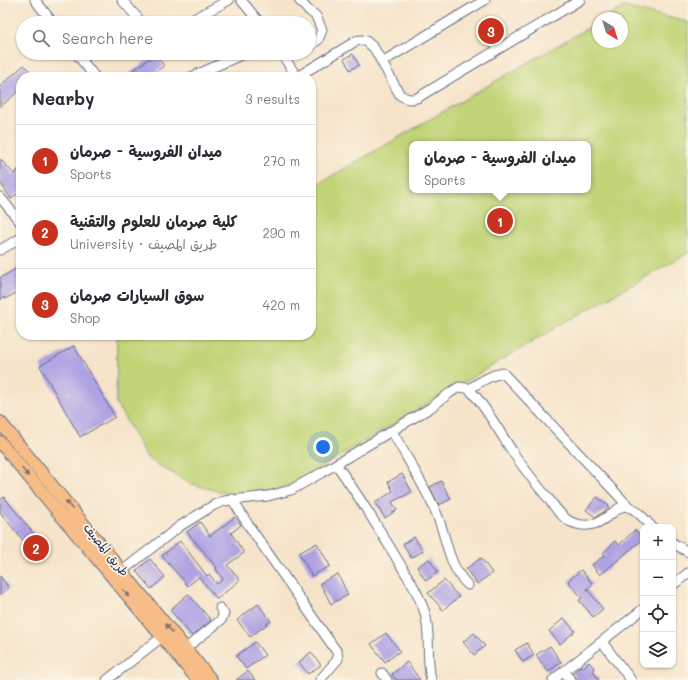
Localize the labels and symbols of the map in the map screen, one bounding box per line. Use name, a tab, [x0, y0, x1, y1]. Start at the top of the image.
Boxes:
north arrow	[592, 12, 628, 48]
pin: 3	[478, 16, 504, 46]
pin: 1	[487, 206, 513, 236]
your location	[313, 437, 333, 457]
one-way arrow	[20, 467, 29, 477]
one-way arrow	[65, 500, 74, 511]
street label: طريق المصيف	[80, 520, 133, 579]
pin: 2	[23, 533, 49, 563]
one-way arrow	[121, 588, 130, 599]
one-way arrow	[164, 623, 173, 634]

